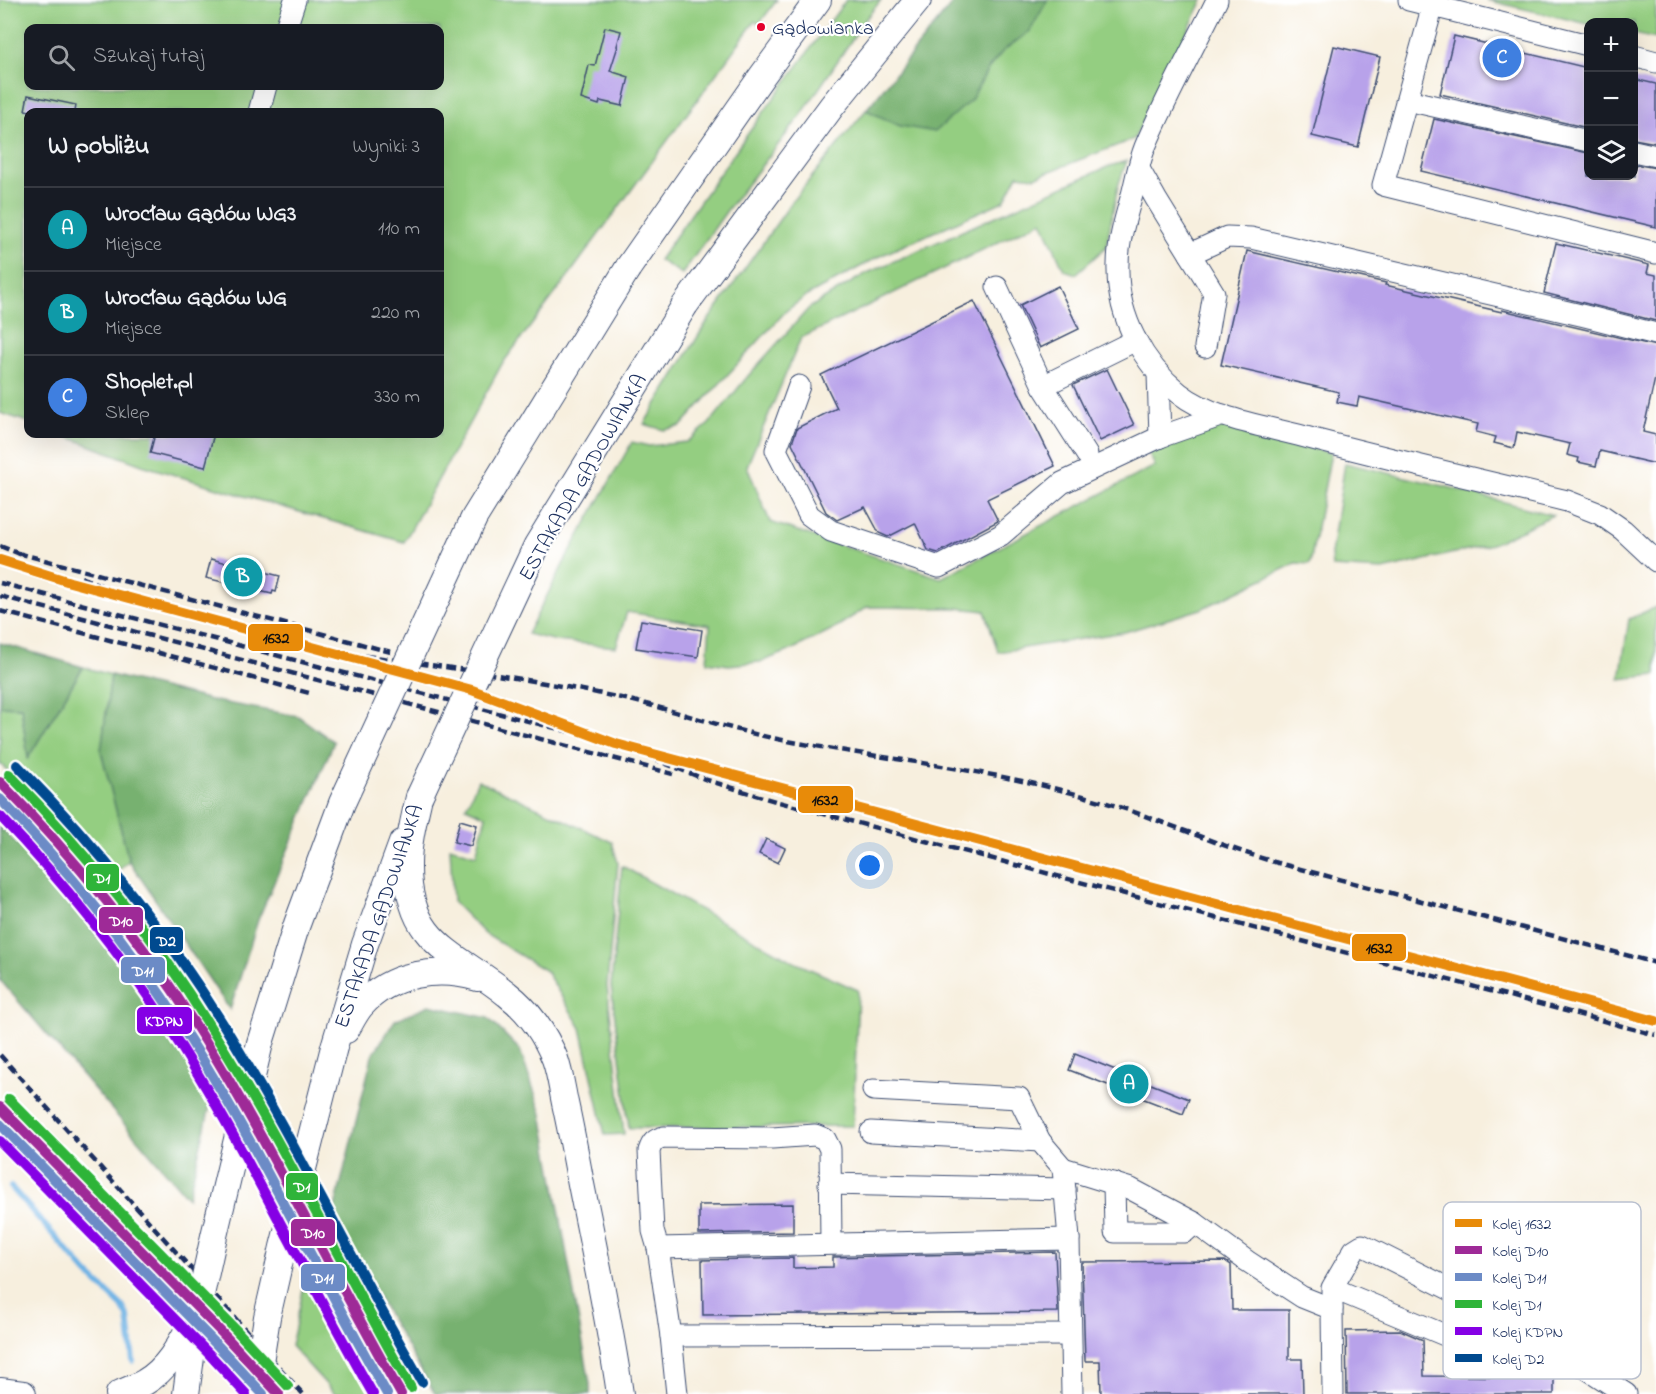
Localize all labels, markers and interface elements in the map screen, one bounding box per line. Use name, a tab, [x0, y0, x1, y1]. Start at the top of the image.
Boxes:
place label: Gądowianka	[772, 15, 874, 44]
map controls	[1584, 18, 1638, 180]
button: +	[1584, 18, 1638, 72]
marker: Gądowianka	[755, 21, 767, 33]
search box	[24, 24, 444, 90]
pin: C	[1482, 36, 1522, 80]
icon: search	[45, 41, 78, 74]
text: Szukaj tutaj	[93, 41, 204, 73]
button: −	[1584, 72, 1638, 126]
button: layers	[1584, 126, 1638, 180]
text: W pobliżu	[48, 128, 149, 166]
text: Wyniki: 3	[353, 133, 420, 162]
text: Wrocław Gądów WG3	[105, 199, 296, 231]
text: A	[61, 215, 74, 244]
text: 110 m	[378, 215, 420, 244]
text: Miejsce	[105, 231, 162, 260]
text: Wrocław Gądów WG	[105, 283, 287, 315]
text: B	[61, 299, 74, 328]
text: 220 m	[371, 299, 420, 328]
text: Miejsce	[105, 315, 162, 344]
text: Shoplet.pl	[105, 367, 193, 399]
street label: ESTAKADA GĄDOWIANKA	[512, 369, 655, 587]
text: C	[62, 383, 73, 412]
text: 330 m	[374, 383, 420, 412]
text: Sklep	[105, 399, 150, 428]
pin: B	[224, 554, 262, 600]
line badge: 1632	[247, 623, 304, 652]
text: 1632	[263, 627, 289, 651]
line badge: 1632	[797, 785, 854, 814]
text: 1632	[812, 789, 838, 813]
street label: ESTAKADA GĄDOWIANKA	[328, 801, 432, 1032]
your location	[855, 851, 884, 880]
line badge: D1	[85, 863, 120, 892]
text: D1	[93, 867, 111, 891]
line badge: D10	[98, 906, 144, 934]
text: D10	[108, 910, 133, 934]
line badge: D2	[149, 926, 184, 954]
text: D2	[155, 930, 176, 954]
line badge: 1632	[1351, 933, 1407, 962]
text: 1632	[1366, 937, 1392, 961]
line badge: D11	[120, 956, 166, 984]
text: D11	[131, 960, 155, 984]
line badge: KDPN	[136, 1006, 193, 1035]
text: KDPN	[145, 1010, 184, 1034]
pin: A	[1110, 1062, 1148, 1106]
line badge: D1	[285, 1172, 319, 1201]
text: D1	[293, 1176, 311, 1200]
legend	[1443, 1202, 1641, 1379]
text: Kolej 1632	[1492, 1213, 1551, 1237]
line badge: D10	[290, 1218, 336, 1247]
text: D10	[300, 1222, 325, 1246]
text: Kolej D10	[1492, 1240, 1548, 1264]
line badge: D11	[300, 1263, 346, 1292]
text: D11	[311, 1267, 335, 1291]
text: Kolej D11	[1492, 1267, 1547, 1291]
text: Kolej D1	[1492, 1294, 1542, 1318]
text: Kolej KDPN	[1492, 1321, 1563, 1345]
text: Kolej D2	[1492, 1348, 1544, 1372]

